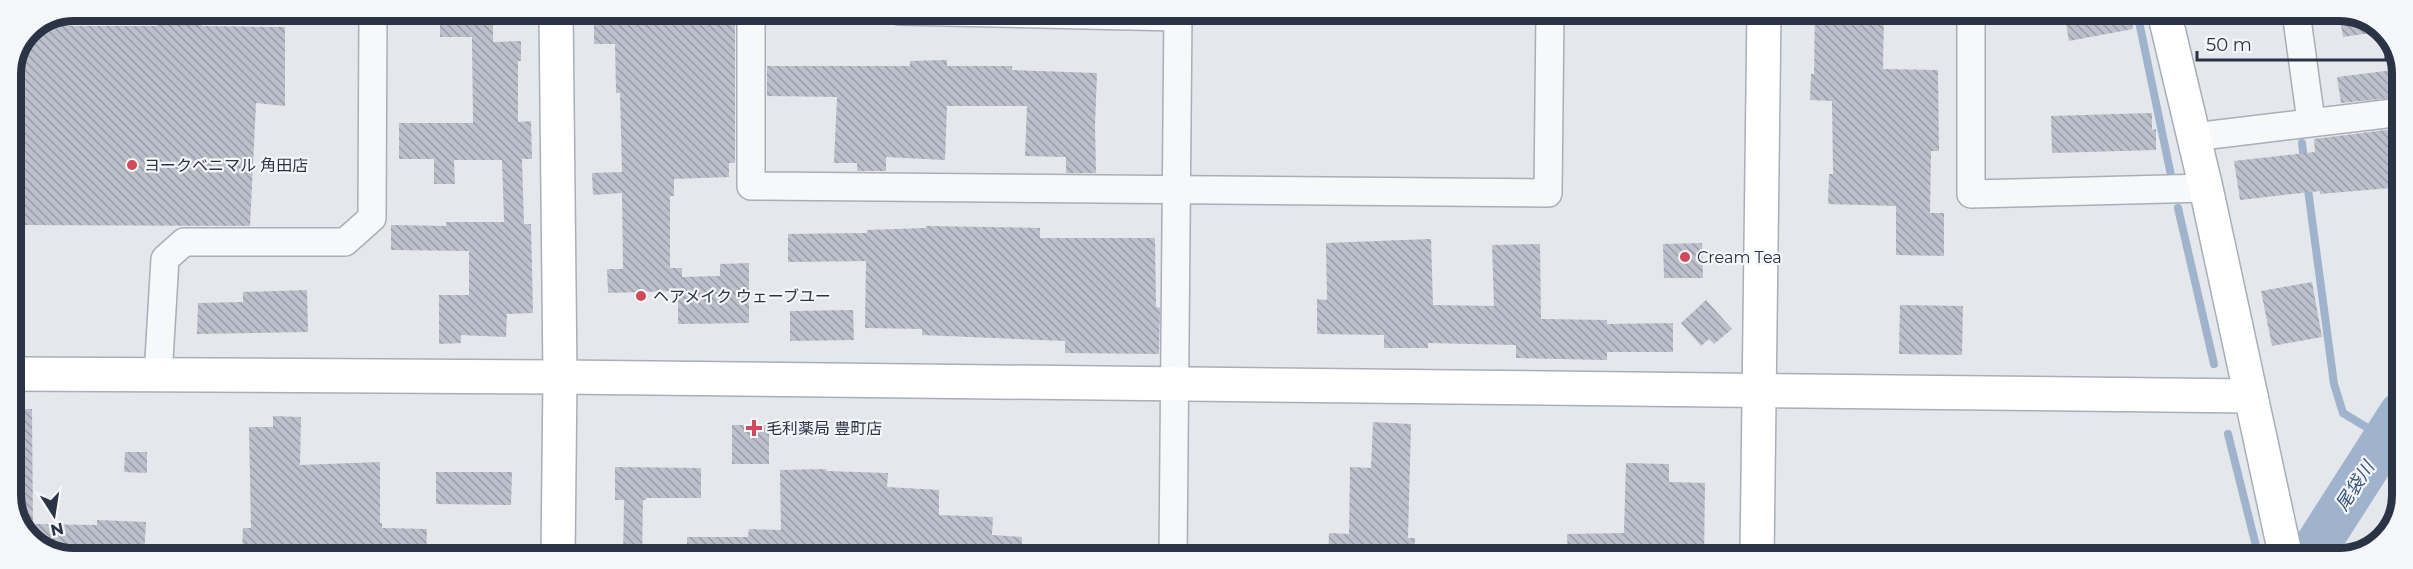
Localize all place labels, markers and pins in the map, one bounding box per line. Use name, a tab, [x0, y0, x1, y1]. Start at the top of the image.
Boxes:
place label: ヨークベニマル 角田店	[144, 156, 308, 175]
marker: ヨークベニマル 角田店	[125, 158, 139, 172]
place label: Cream Tea	[1697, 248, 1782, 267]
marker: Cream Tea	[1678, 250, 1692, 264]
place label: ヘアメイク ウェーブユー	[653, 287, 831, 306]
marker: ヘアメイク ウェーブユー	[634, 289, 648, 303]
place label: 毛利薬局 豊町店	[766, 419, 882, 438]
marker: 毛利薬局 豊町店	[747, 421, 761, 435]

